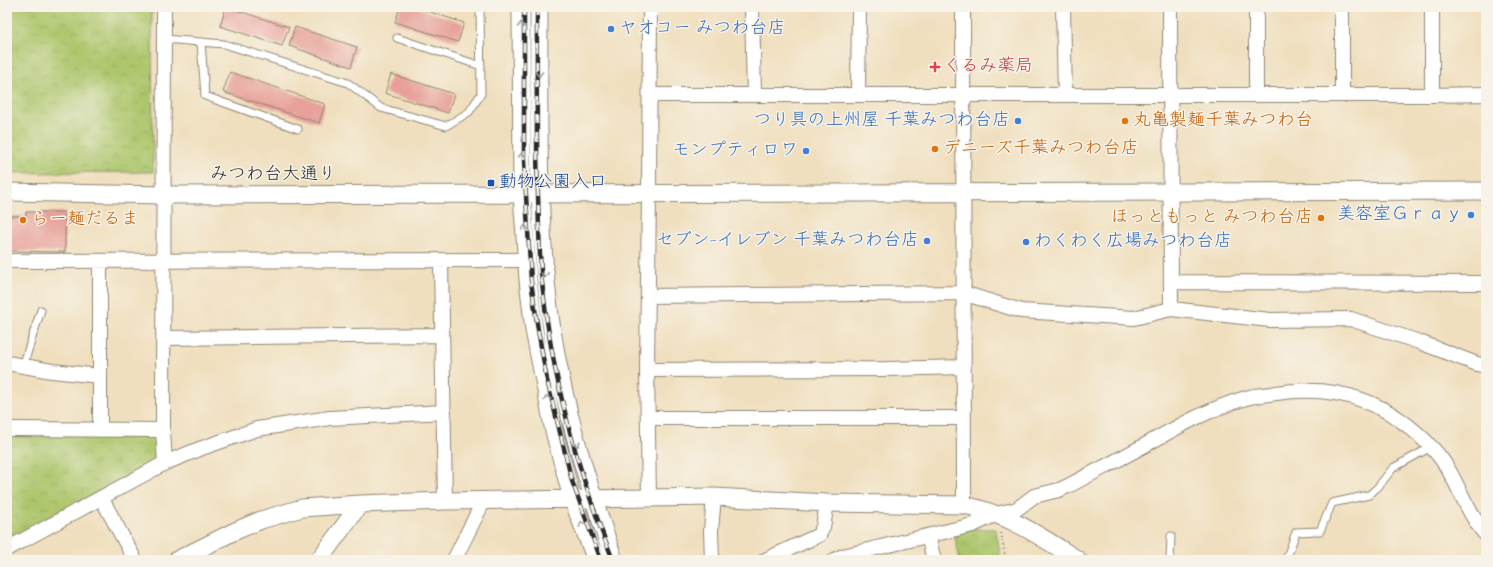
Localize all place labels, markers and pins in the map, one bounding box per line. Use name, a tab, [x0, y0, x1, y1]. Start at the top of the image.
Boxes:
place label: ヤオコー みつわ台店	[619, 16, 786, 42]
marker: ヤオコー みつわ台店	[606, 24, 616, 34]
place label: くるみ薬局	[943, 54, 1033, 80]
marker: くるみ薬局	[930, 62, 940, 72]
place label: つり具の上州屋 千葉みつわ台店	[754, 108, 1010, 134]
place label: 丸亀製麺千葉みつわ台	[1133, 108, 1313, 134]
marker: つり具の上州屋 千葉みつわ台店	[1013, 116, 1023, 126]
marker: 丸亀製麺千葉みつわ台	[1120, 116, 1130, 126]
place label: デニーズ千葉みつわ台店	[943, 136, 1139, 162]
place label: モンプティロワ	[672, 138, 798, 164]
marker: デニーズ千葉みつわ台店	[930, 144, 940, 154]
marker: モンプティロワ	[801, 146, 811, 156]
place label: 動物公園入口	[499, 170, 607, 196]
marker: 動物公園入口	[486, 178, 496, 188]
place label: 美容室Ｇｒａｙ	[1337, 202, 1463, 228]
place label: ほっともっと みつわ台店	[1111, 205, 1313, 231]
place label: らー麺だるま	[31, 207, 139, 233]
marker: 美容室Ｇｒａｙ	[1466, 210, 1476, 220]
marker: ほっともっと みつわ台店	[1316, 213, 1326, 223]
marker: らー麺だるま	[18, 215, 28, 225]
place label: セブン-イレブン 千葉みつわ台店	[656, 228, 919, 254]
place label: わくわく広場みつわ台店	[1034, 229, 1232, 255]
marker: セブン-イレブン 千葉みつわ台店	[922, 236, 932, 246]
marker: わくわく広場みつわ台店	[1021, 237, 1031, 247]

